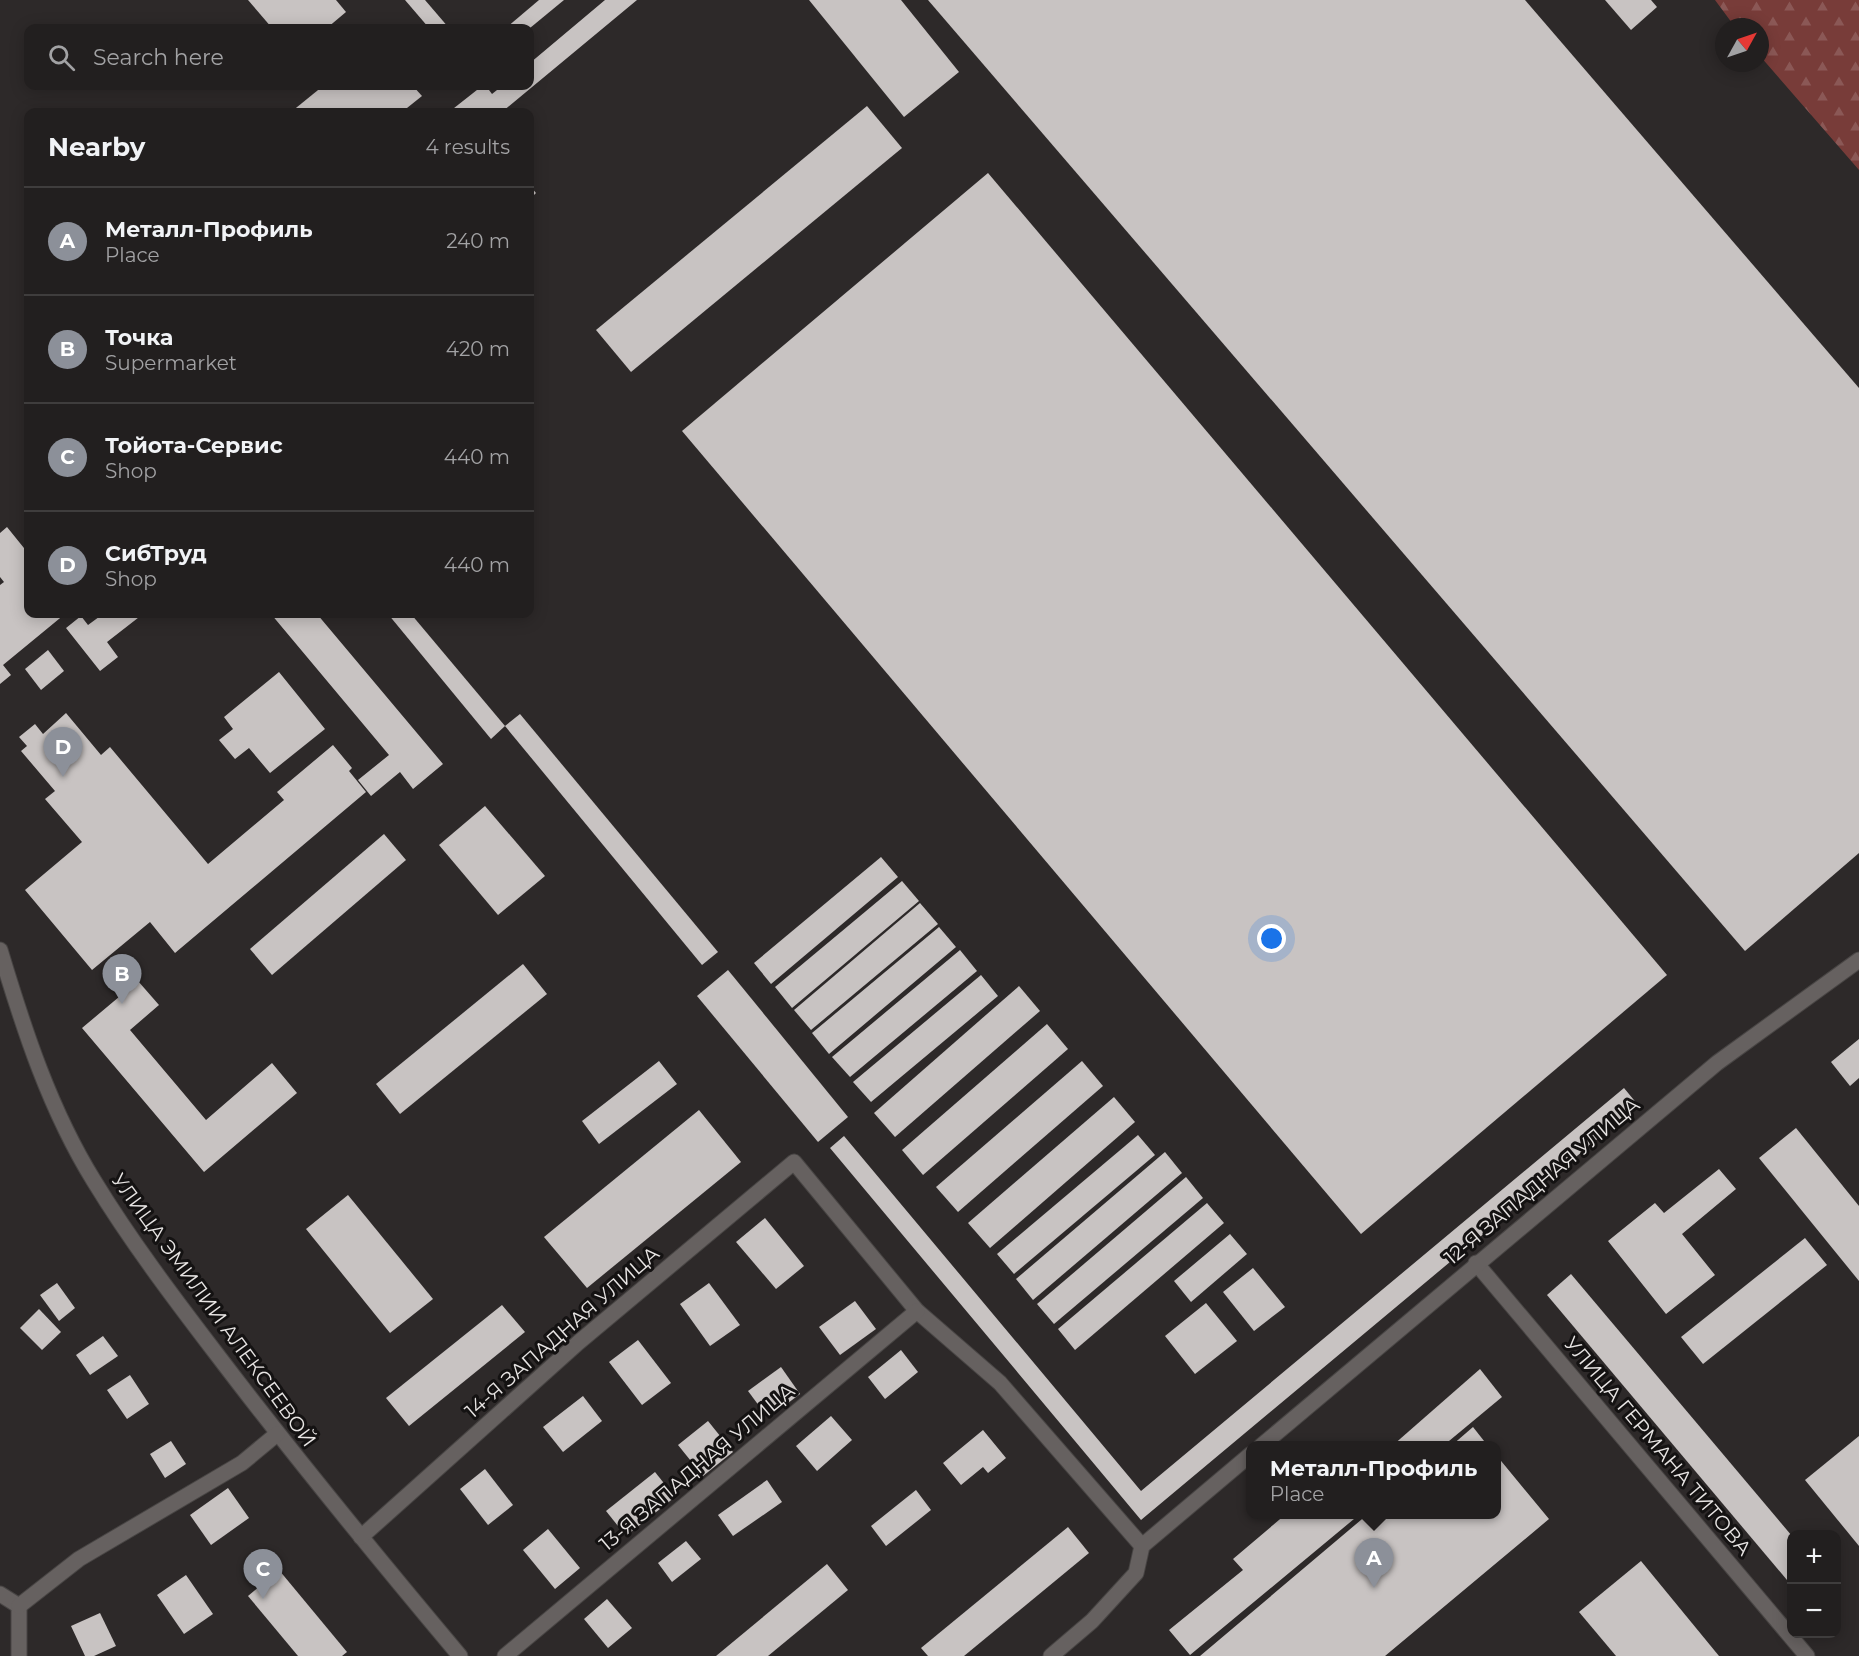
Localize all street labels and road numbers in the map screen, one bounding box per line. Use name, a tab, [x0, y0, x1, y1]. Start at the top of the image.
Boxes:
street label: 12-Я ЗАПАДНАЯ УЛИЦА	[1440, 1092, 1645, 1270]
street label: УЛИЦА ЭМИЛИИ АЛЕКСЕЕВОЙ	[107, 1169, 321, 1451]
street label: 14-Я ЗАПАДНАЯ УЛИЦА	[460, 1241, 664, 1423]
street label: УЛИЦА ГЕРМАНА ТИТОВА	[1560, 1332, 1757, 1560]
street label: 13-Я ЗАПАДНАЯ УЛИЦА	[595, 1378, 800, 1556]

